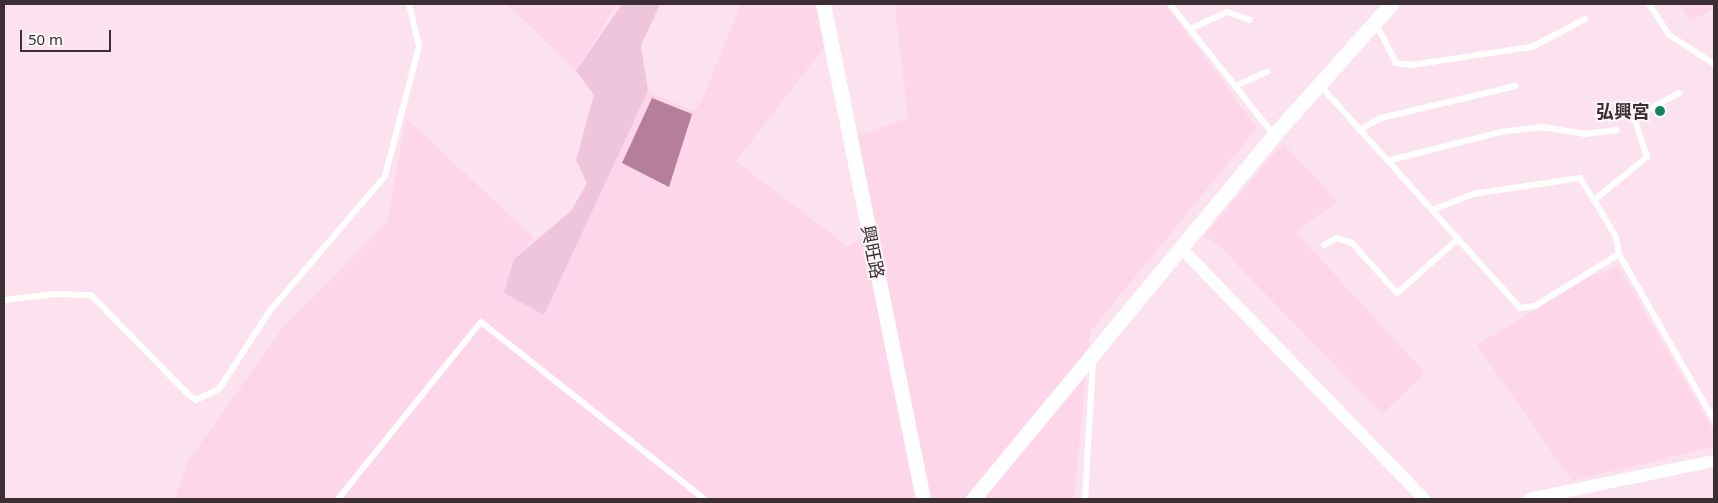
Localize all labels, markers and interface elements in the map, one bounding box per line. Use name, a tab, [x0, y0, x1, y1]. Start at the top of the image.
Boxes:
scale bar	[22, 20, 114, 52]
text: 50 m	[28, 29, 63, 49]
place label: 弘興宮	[1596, 100, 1650, 122]
marker: 弘興宮	[1654, 105, 1666, 117]
street label: 興旺路	[857, 223, 889, 281]

